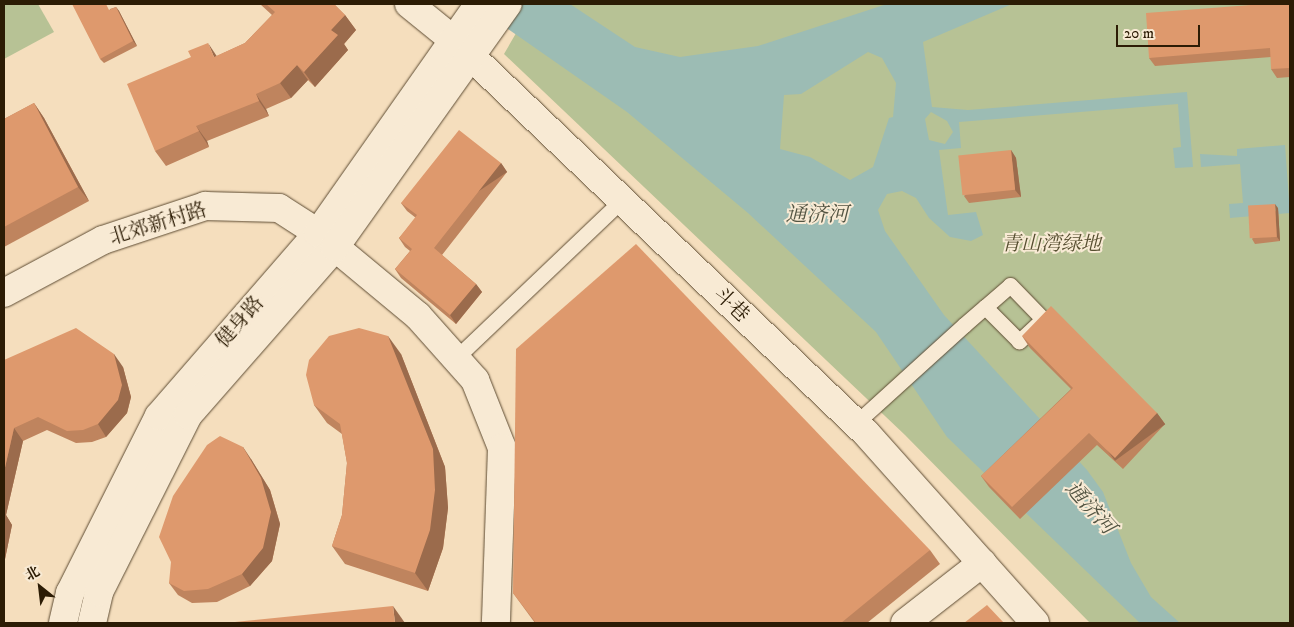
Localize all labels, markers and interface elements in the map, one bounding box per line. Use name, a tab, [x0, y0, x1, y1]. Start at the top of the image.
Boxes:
scale bar	[1119, 15, 1203, 47]
text: 20 m	[1124, 24, 1154, 43]
street label: 北郊新村路	[107, 198, 209, 250]
water label: 通济河	[786, 202, 848, 228]
park label: 青山湾绿地	[1001, 232, 1101, 256]
street label: 斗巷	[708, 282, 754, 328]
street label: 健身路	[211, 291, 269, 353]
water label: 通济河	[1060, 476, 1120, 540]
north arrow	[15, 562, 65, 612]
text: 北	[22, 563, 43, 585]

